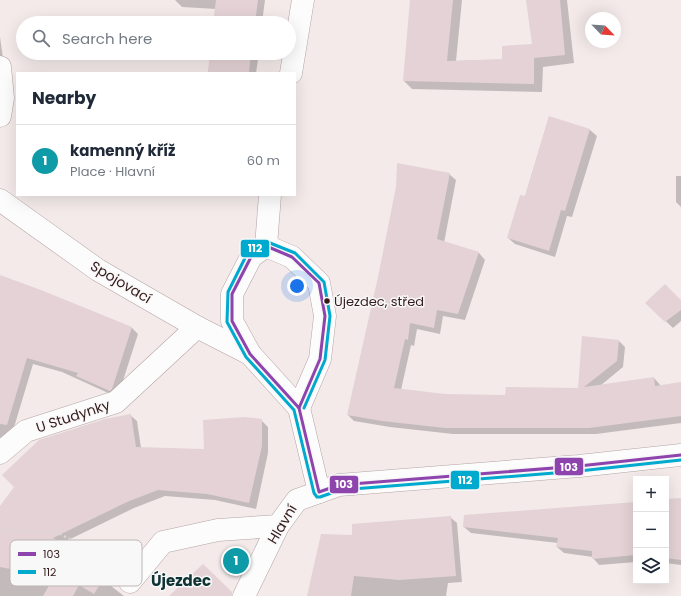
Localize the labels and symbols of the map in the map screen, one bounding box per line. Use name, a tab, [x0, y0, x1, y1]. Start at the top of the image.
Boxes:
north arrow	[585, 12, 621, 48]
line badge: 112	[240, 239, 270, 258]
text: 112	[248, 240, 262, 256]
street label: Spojovací	[87, 256, 156, 308]
your location	[287, 276, 307, 296]
place label: Újezdec, střed	[334, 292, 424, 311]
marker: Újezdec, střed	[322, 296, 332, 306]
street label: U Studynky	[33, 395, 113, 437]
line badge: 103	[554, 457, 584, 476]
text: 103	[560, 459, 578, 475]
line badge: 112	[450, 470, 480, 490]
text: 112	[458, 472, 472, 488]
line badge: 103	[329, 475, 359, 494]
text: 103	[335, 476, 353, 492]
street label: Hlavní	[262, 500, 302, 548]
legend	[10, 540, 142, 586]
text: 103	[43, 546, 60, 562]
pin: 1	[223, 546, 249, 576]
text: 112	[43, 564, 56, 580]
district label: Újezdec	[151, 570, 211, 591]

